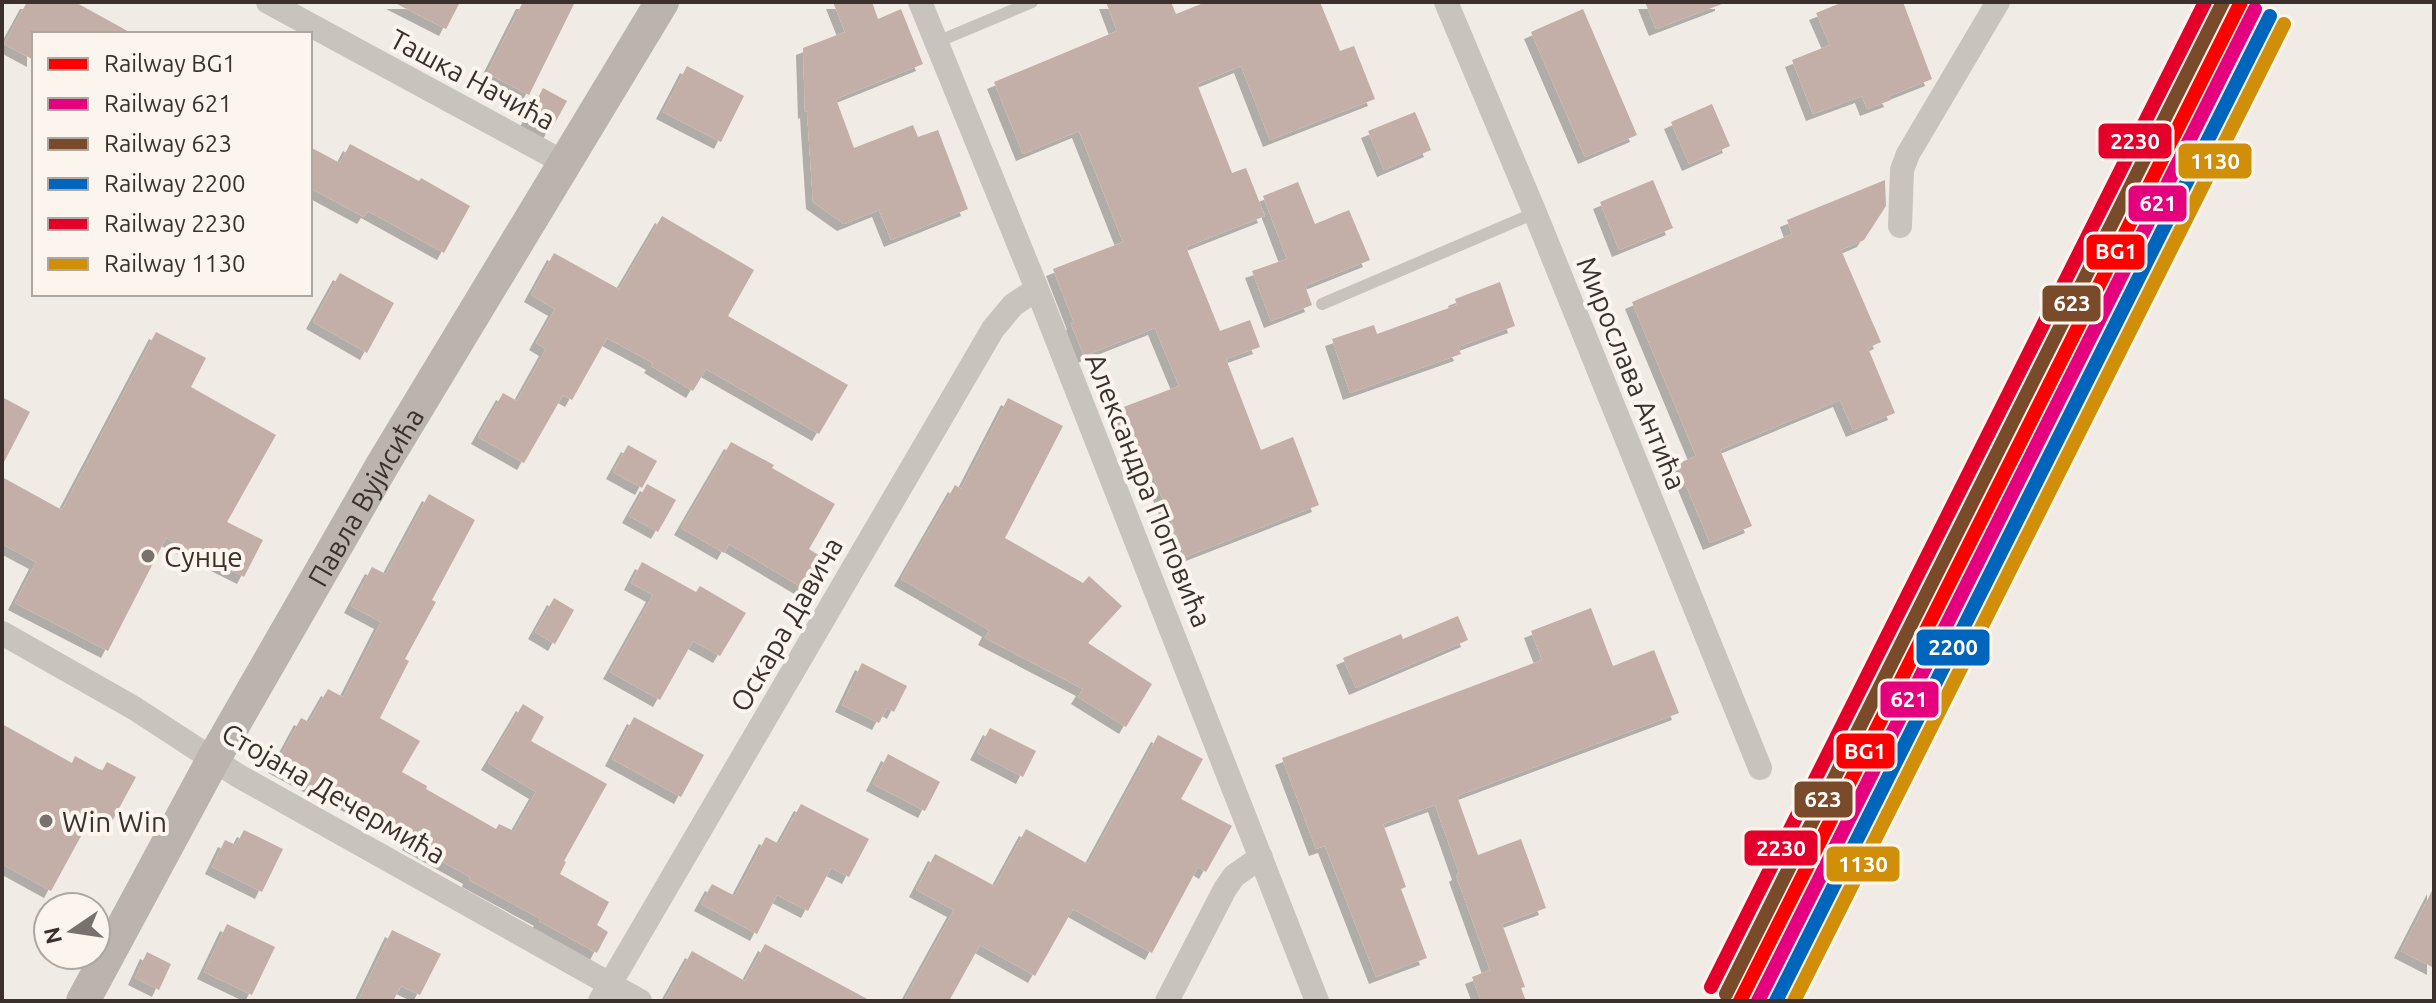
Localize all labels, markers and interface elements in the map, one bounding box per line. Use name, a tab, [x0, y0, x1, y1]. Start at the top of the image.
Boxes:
street label: Ташка Начића	[385, 23, 561, 135]
legend	[32, 32, 312, 296]
text: Railway BG1	[104, 50, 236, 77]
text: Railway 621	[104, 90, 232, 117]
line badge: 2230	[2097, 122, 2173, 160]
text: 2230	[2110, 128, 2160, 153]
text: Railway 623	[104, 130, 232, 157]
line badge: 1130	[2177, 142, 2253, 180]
text: 1130	[2190, 148, 2240, 173]
text: Railway 2200	[104, 170, 245, 197]
line badge: 621	[2127, 184, 2188, 223]
text: 621	[2139, 190, 2177, 215]
text: Railway 2230	[104, 210, 245, 237]
line badge: BG1	[2085, 233, 2146, 271]
text: BG1	[2095, 238, 2137, 263]
text: Railway 1130	[104, 250, 245, 277]
street label: Мирослава Антића	[1571, 252, 1693, 494]
line badge: 623	[2041, 284, 2102, 323]
text: 623	[2053, 290, 2091, 315]
street label: Александра Поповића	[1080, 349, 1218, 631]
street label: Павла Вујисића	[301, 402, 429, 591]
street label: Оскара Давича	[724, 531, 848, 717]
place label: Сунце	[164, 541, 243, 572]
marker: Сунце	[139, 547, 157, 565]
line badge: 2200	[1915, 628, 1991, 667]
text: 2200	[1928, 634, 1978, 659]
line badge: 621	[1879, 680, 1940, 719]
text: 621	[1890, 686, 1928, 711]
street label: Стојана Дечермића	[217, 716, 451, 870]
line badge: BG1	[1835, 732, 1896, 770]
text: BG1	[1844, 738, 1886, 763]
line badge: 623	[1793, 780, 1854, 819]
text: 623	[1804, 786, 1842, 811]
place label: Win Win	[62, 806, 167, 837]
marker: Win Win	[37, 812, 55, 830]
line badge: 2230	[1743, 829, 1819, 867]
text: 2230	[1756, 835, 1806, 860]
line badge: 1130	[1825, 845, 1901, 883]
text: 1130	[1838, 851, 1888, 876]
north arrow	[32, 891, 112, 971]
text: N	[38, 925, 66, 946]

